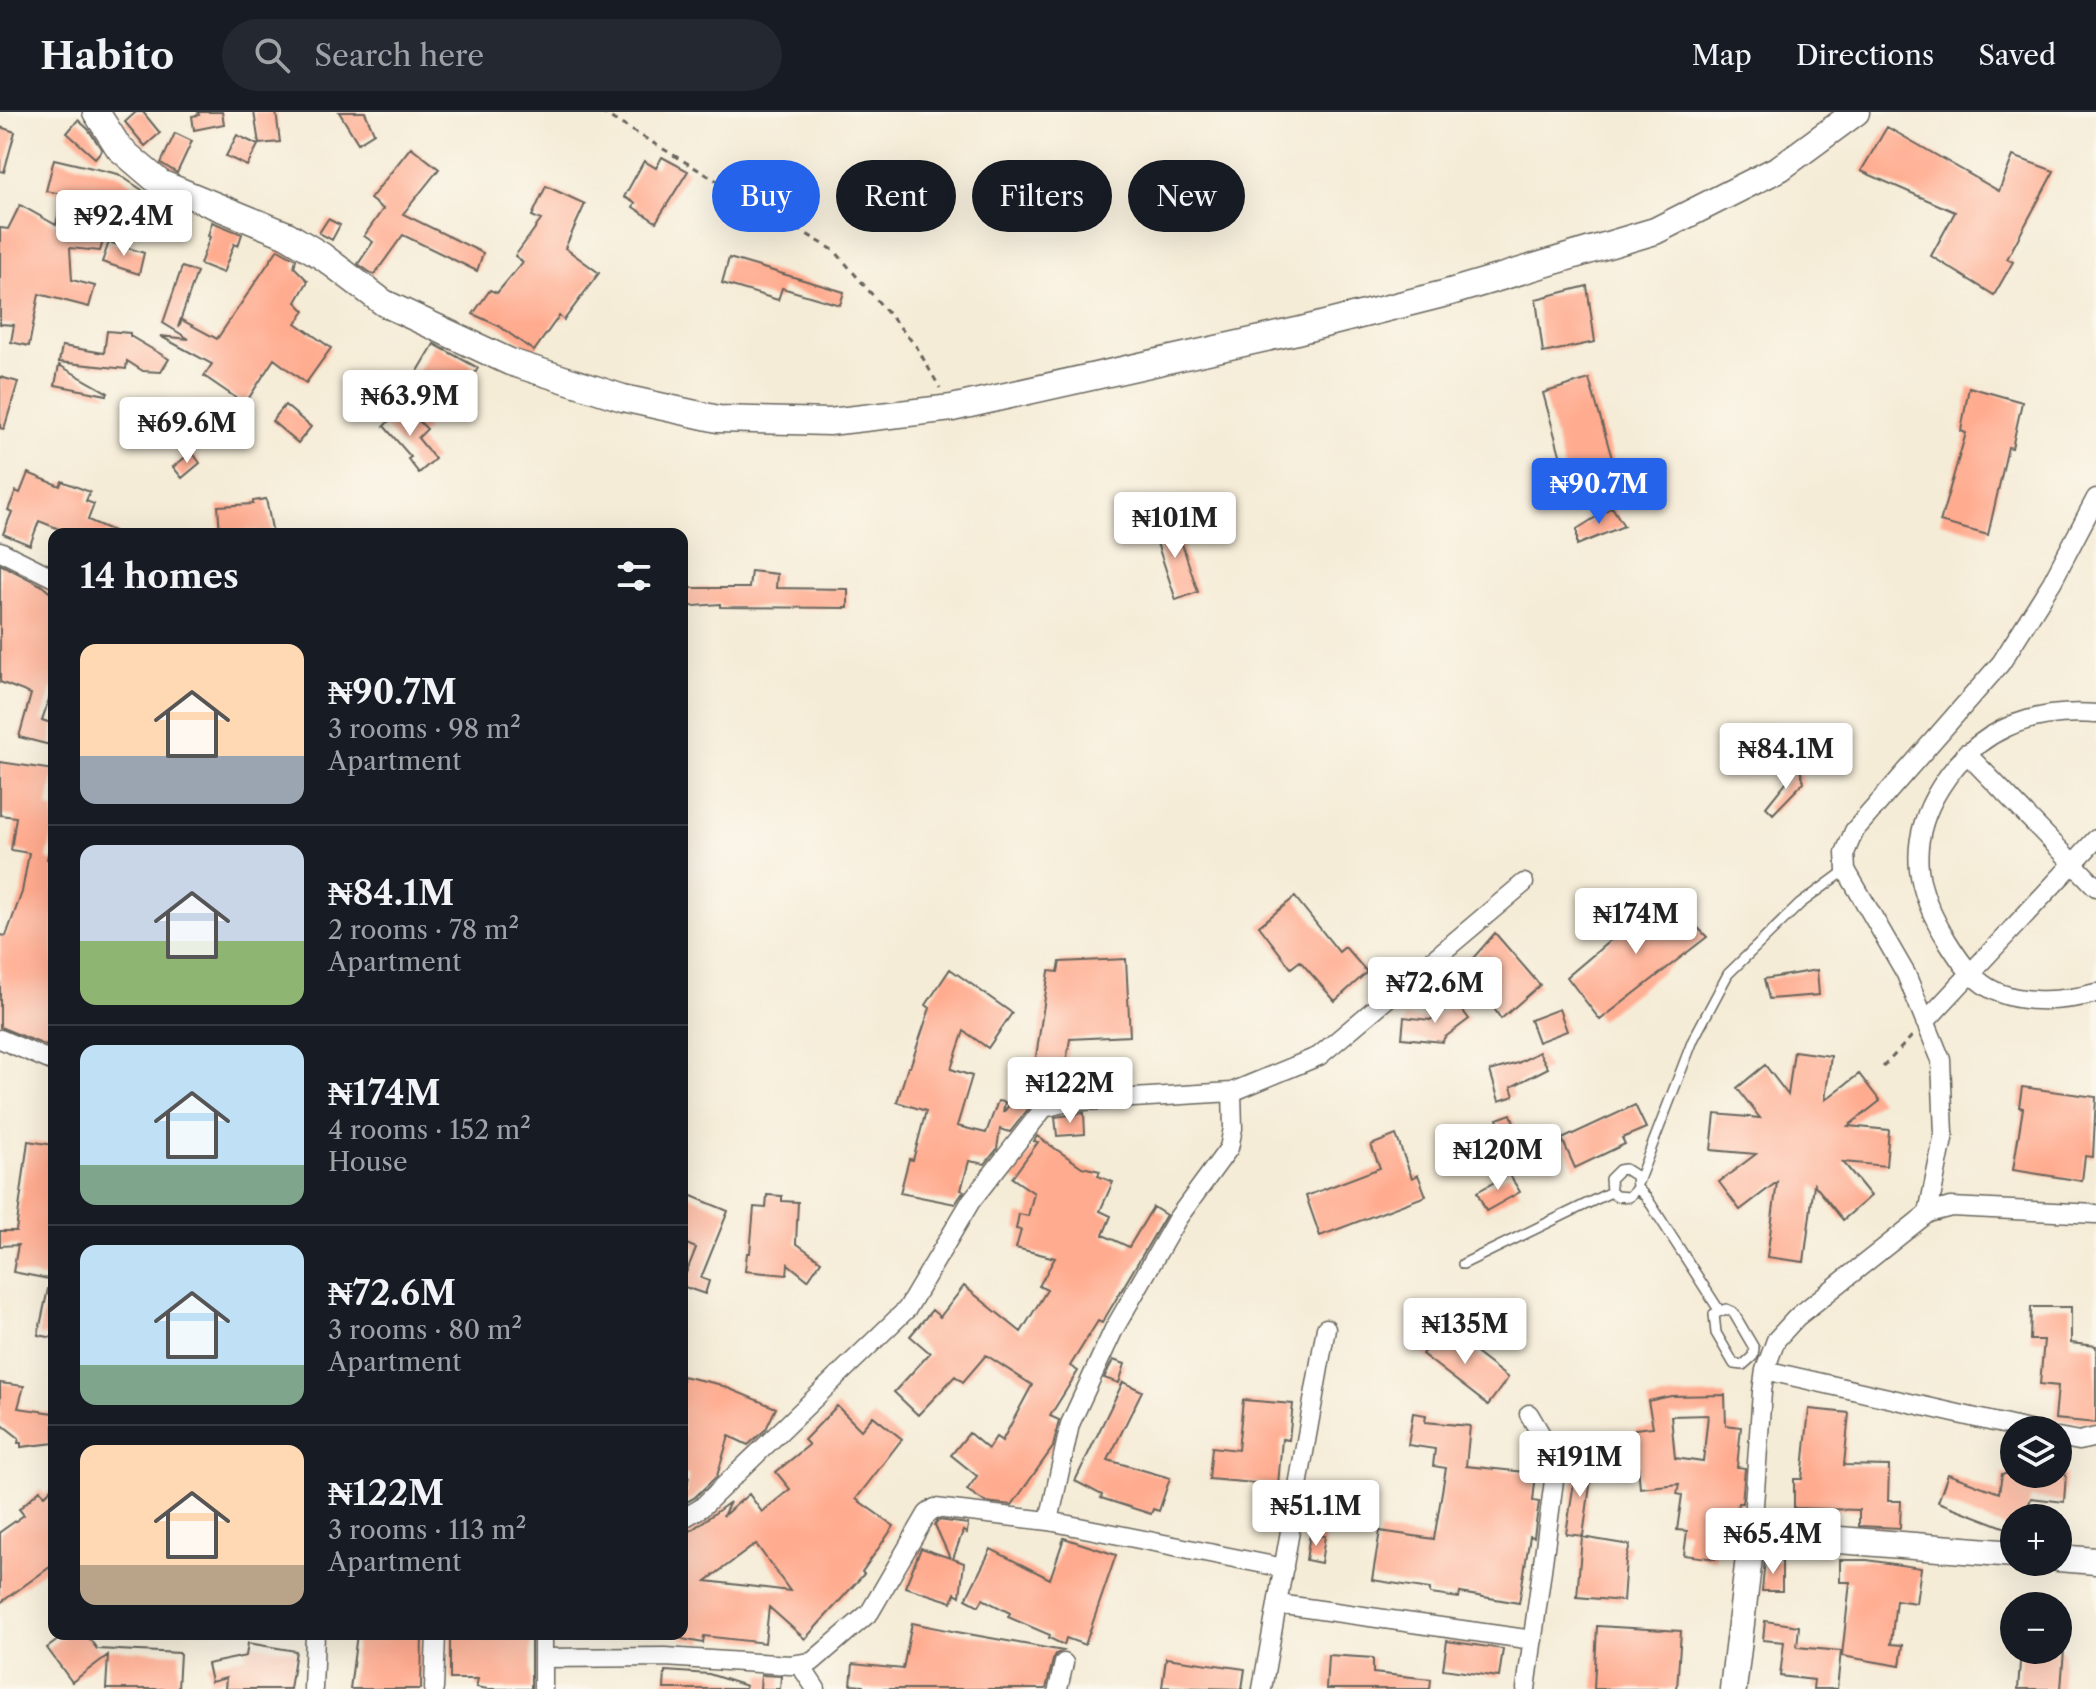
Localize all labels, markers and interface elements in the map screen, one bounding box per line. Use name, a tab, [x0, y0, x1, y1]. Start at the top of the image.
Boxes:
search box	[222, 19, 782, 91]
text: Habito	[40, 32, 174, 79]
icon: search	[250, 33, 294, 77]
text: Search here	[314, 37, 484, 74]
text: Map	[1692, 38, 1752, 72]
text: Directions	[1796, 38, 1934, 72]
text: Saved	[1978, 38, 2056, 72]
chip: Buy	[712, 160, 820, 232]
chip: Rent	[836, 160, 956, 232]
chip: Filters	[972, 160, 1112, 232]
chip: New	[1128, 160, 1245, 232]
pin: ₦92.4M	[59, 190, 189, 258]
text: ₦92.4M	[74, 200, 174, 232]
pin: ₦63.9M	[345, 370, 475, 438]
text: ₦63.9M	[361, 380, 459, 412]
pin: ₦69.6M	[122, 397, 252, 465]
text: ₦69.6M	[137, 407, 237, 439]
pin: ₦90.7M	[1534, 458, 1664, 526]
text: ₦90.7M	[1550, 468, 1648, 500]
pin: ₦101M	[1119, 492, 1231, 560]
text: ₦101M	[1132, 502, 1218, 534]
icon: filters	[612, 554, 656, 598]
text: 14 homes	[80, 555, 239, 597]
text: ₦90.7M	[328, 671, 457, 713]
icon: home	[144, 676, 240, 772]
text: 3 rooms · 98 m²	[328, 713, 521, 745]
pin: ₦84.1M	[1721, 723, 1851, 791]
text: ₦84.1M	[1738, 733, 1834, 765]
text: Apartment	[328, 745, 461, 777]
text: ₦84.1M	[328, 872, 454, 914]
icon: home	[144, 877, 240, 973]
pin: ₦174M	[1580, 888, 1692, 956]
text: ₦174M	[1593, 898, 1679, 930]
text: 2 rooms · 78 m²	[328, 914, 519, 946]
text: Apartment	[328, 946, 461, 978]
pin: ₦72.6M	[1370, 957, 1500, 1025]
text: ₦72.6M	[1386, 967, 1484, 999]
pin: ₦122M	[1014, 1057, 1126, 1125]
text: ₦122M	[1026, 1067, 1114, 1099]
text: ₦174M	[328, 1072, 441, 1114]
icon: home	[144, 1077, 240, 1173]
text: 4 rooms · 152 m²	[328, 1114, 531, 1146]
pin: ₦120M	[1442, 1124, 1554, 1192]
text: ₦120M	[1453, 1134, 1543, 1166]
text: House	[328, 1146, 408, 1178]
text: ₦72.6M	[328, 1272, 456, 1314]
icon: home	[144, 1277, 240, 1373]
pin: ₦135M	[1409, 1298, 1521, 1366]
text: ₦135M	[1421, 1308, 1509, 1340]
text: 3 rooms · 80 m²	[328, 1314, 522, 1346]
text: Apartment	[328, 1346, 461, 1378]
map controls	[2000, 1416, 2072, 1664]
button: layers	[2000, 1416, 2072, 1488]
pin: ₦191M	[1524, 1431, 1636, 1499]
text: ₦191M	[1537, 1441, 1623, 1473]
text: ₦122M	[328, 1472, 444, 1514]
icon: home	[144, 1477, 240, 1573]
pin: ₦51.1M	[1251, 1480, 1381, 1548]
text: ₦51.1M	[1270, 1490, 1362, 1522]
button: +	[2000, 1504, 2072, 1576]
pin: ₦65.4M	[1708, 1508, 1838, 1576]
text: 3 rooms · 113 m²	[328, 1514, 526, 1546]
text: ₦65.4M	[1724, 1518, 1822, 1550]
text: Apartment	[328, 1546, 461, 1578]
button: −	[2000, 1592, 2072, 1664]

